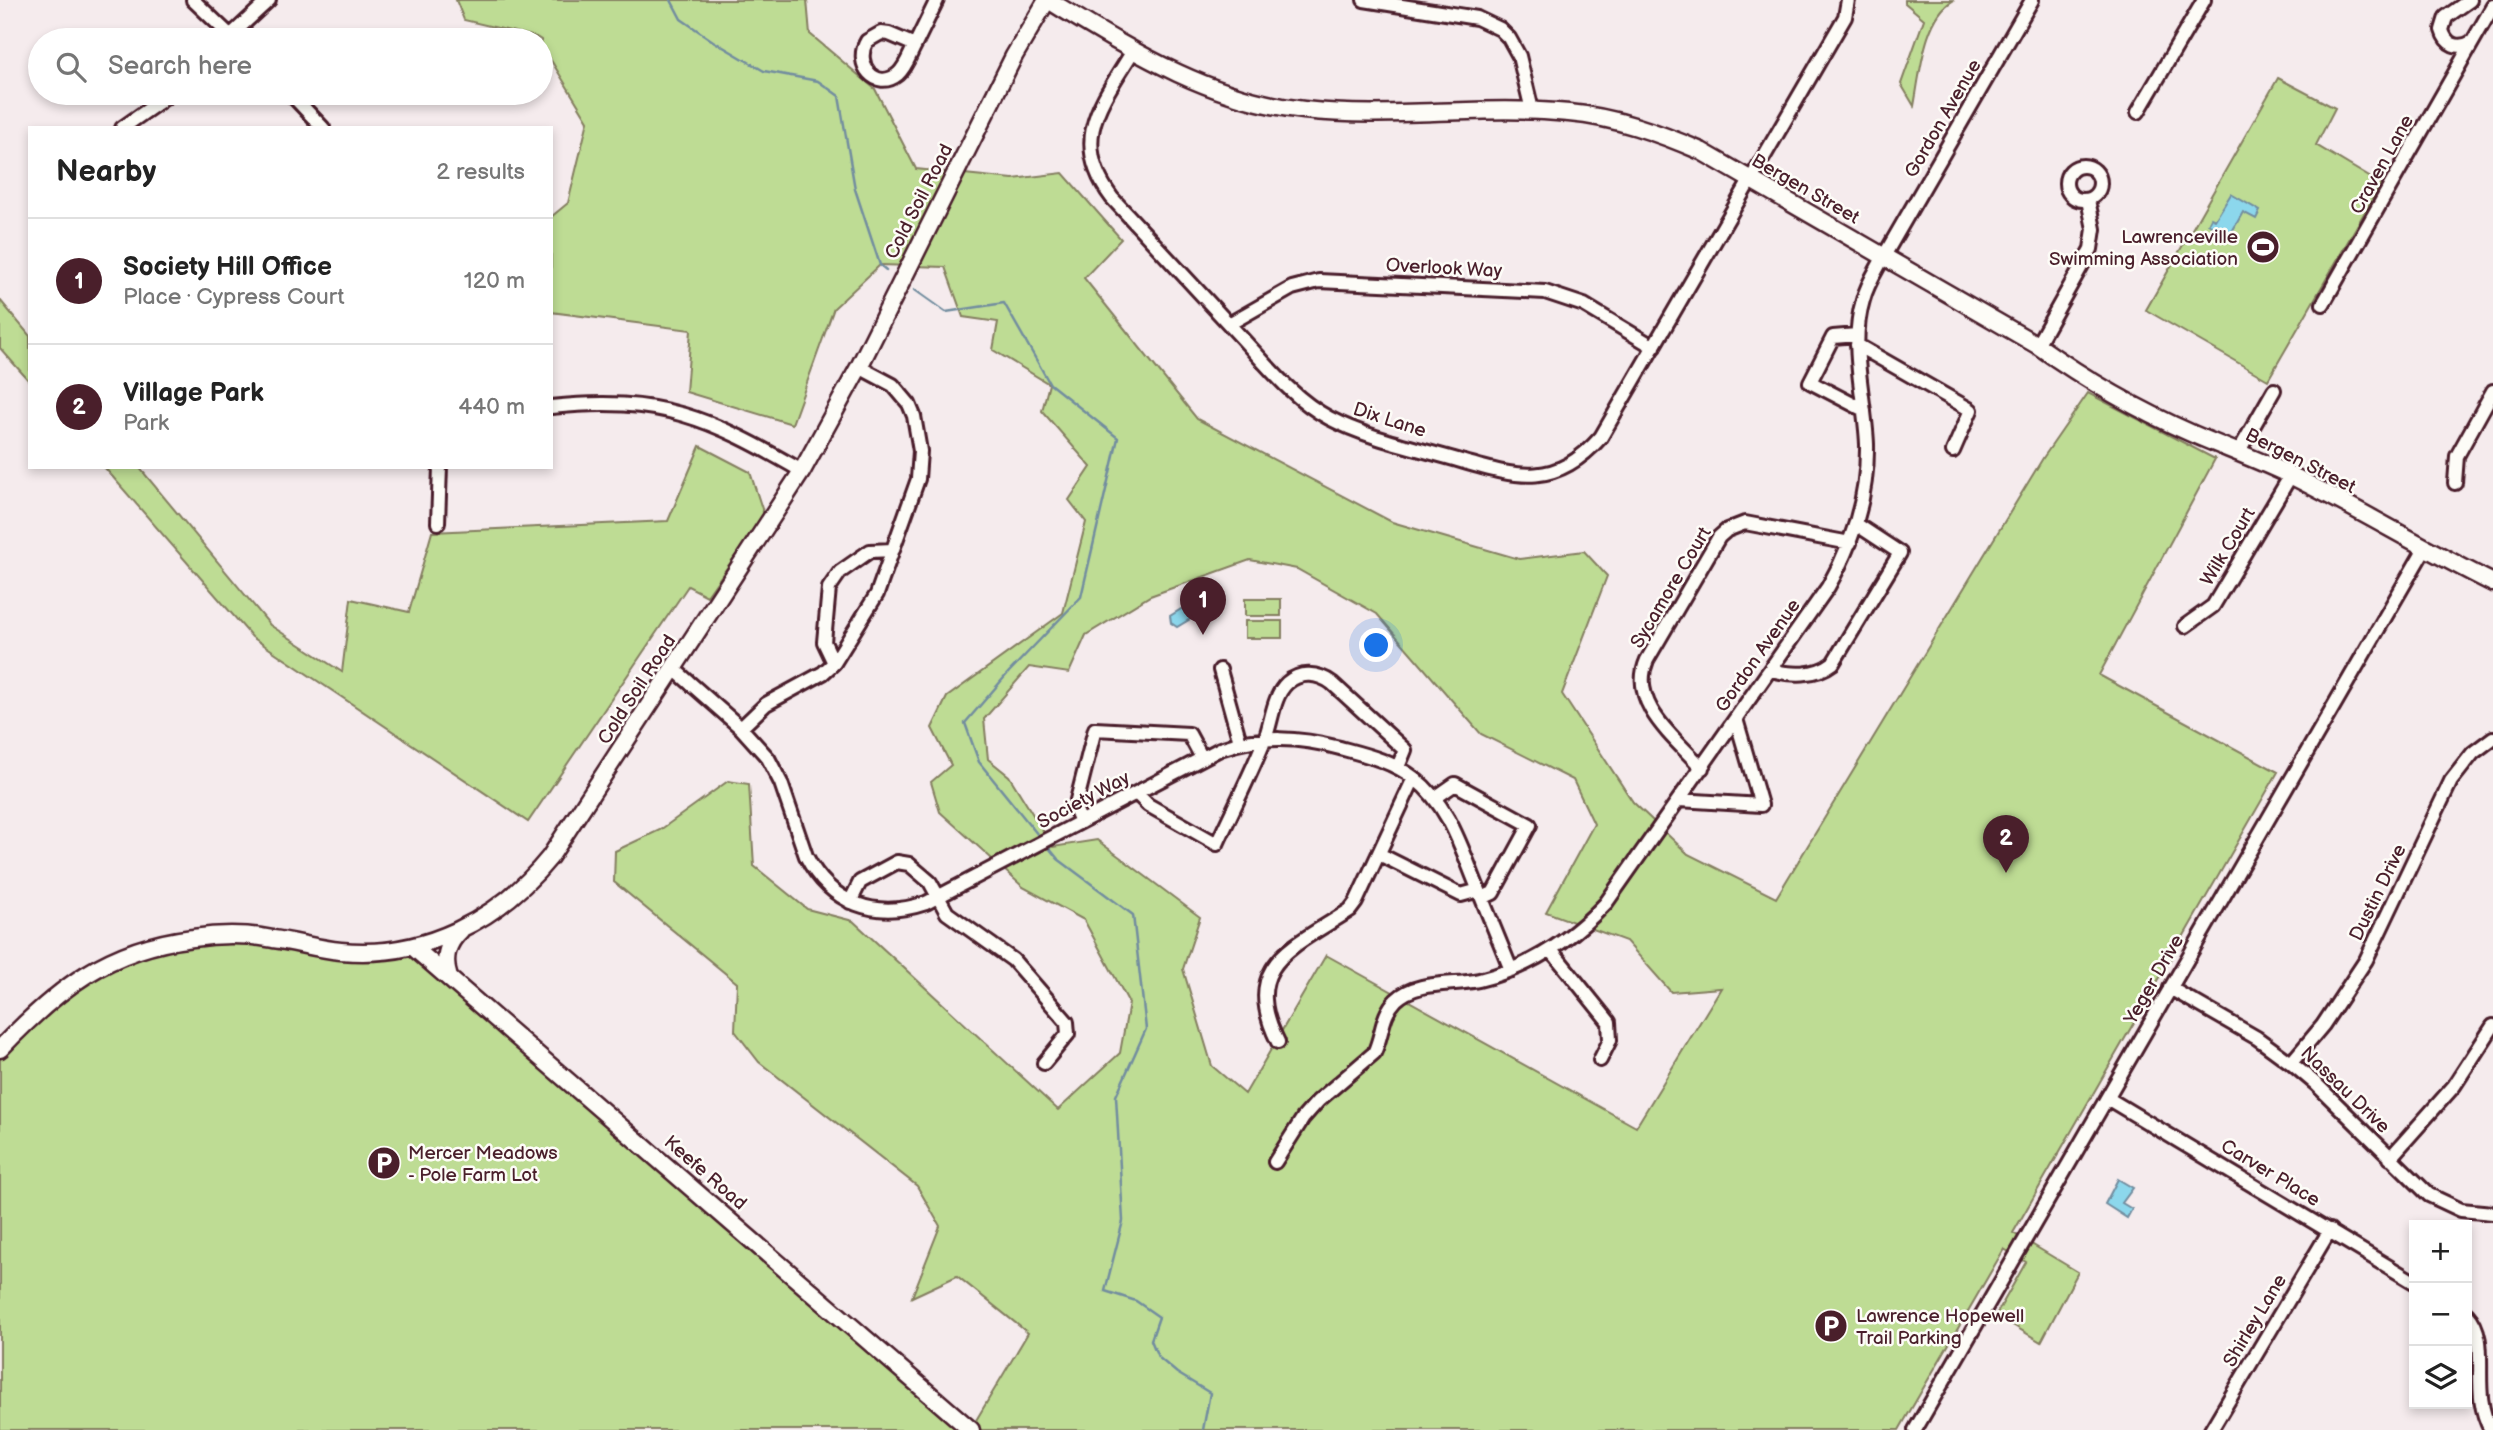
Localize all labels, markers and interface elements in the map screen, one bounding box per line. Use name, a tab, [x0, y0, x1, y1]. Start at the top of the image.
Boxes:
search box	[28, 28, 553, 105]
icon: search	[52, 48, 90, 86]
text: Search here	[108, 51, 252, 82]
street label: Gordon Avenue	[1900, 55, 1986, 182]
street label: Craven Lane	[2346, 111, 2419, 218]
street label: Cold Soil Road	[880, 140, 958, 263]
street label: Bergen Street	[1747, 149, 1863, 230]
text: Nearby	[56, 154, 156, 190]
text: 2 results	[436, 158, 525, 186]
place label: Lawrenceville Swimming Association	[2049, 226, 2238, 271]
sports icon: Lawrenceville Swimming Association	[2244, 228, 2282, 266]
text: Society Hill Office	[123, 252, 332, 283]
street label: Overlook Way	[1385, 254, 1503, 283]
text: 1	[74, 267, 84, 295]
text: 120 m	[464, 267, 525, 295]
text: Place · Cypress Court	[123, 283, 345, 311]
text: Village Park	[123, 378, 264, 409]
text: 2	[72, 393, 86, 421]
text: 440 m	[458, 393, 525, 421]
street label: Dix Lane	[1350, 398, 1429, 443]
text: Park	[123, 409, 169, 437]
street label: Bergen Street	[2241, 424, 2359, 499]
street label: Wilk Court	[2196, 503, 2261, 590]
street label: Sycamore Court	[1626, 523, 1717, 653]
pin: 1	[1180, 577, 1226, 635]
street label: Gordon Avenue	[1711, 595, 1806, 717]
your location	[1359, 628, 1393, 662]
street label: Cold Soil Road	[593, 631, 681, 749]
street label: Society Way	[1034, 766, 1134, 834]
pin: 2	[1983, 815, 2029, 873]
street label: Dustin Drive	[2345, 841, 2412, 945]
street label: Yeger Drive	[2119, 931, 2189, 1030]
street label: Nassau Drive	[2296, 1042, 2394, 1138]
street label: Keefe Road	[659, 1131, 751, 1215]
street label: Carver Place	[2217, 1135, 2324, 1212]
place label: Mercer Meadows - Pole Farm Lot	[408, 1142, 558, 1187]
parking icon: Mercer Meadows - Pole Farm Lot	[365, 1144, 403, 1182]
map controls	[2409, 1220, 2472, 1409]
button: +	[2409, 1220, 2472, 1283]
street label: Shirley Lane	[2219, 1270, 2292, 1371]
button: −	[2409, 1283, 2472, 1346]
place label: Lawrence Hopewell Trail Parking	[1856, 1305, 2024, 1350]
parking icon: Lawrence Hopewell Trail Parking	[1812, 1307, 1850, 1345]
button: layers	[2409, 1346, 2472, 1409]

